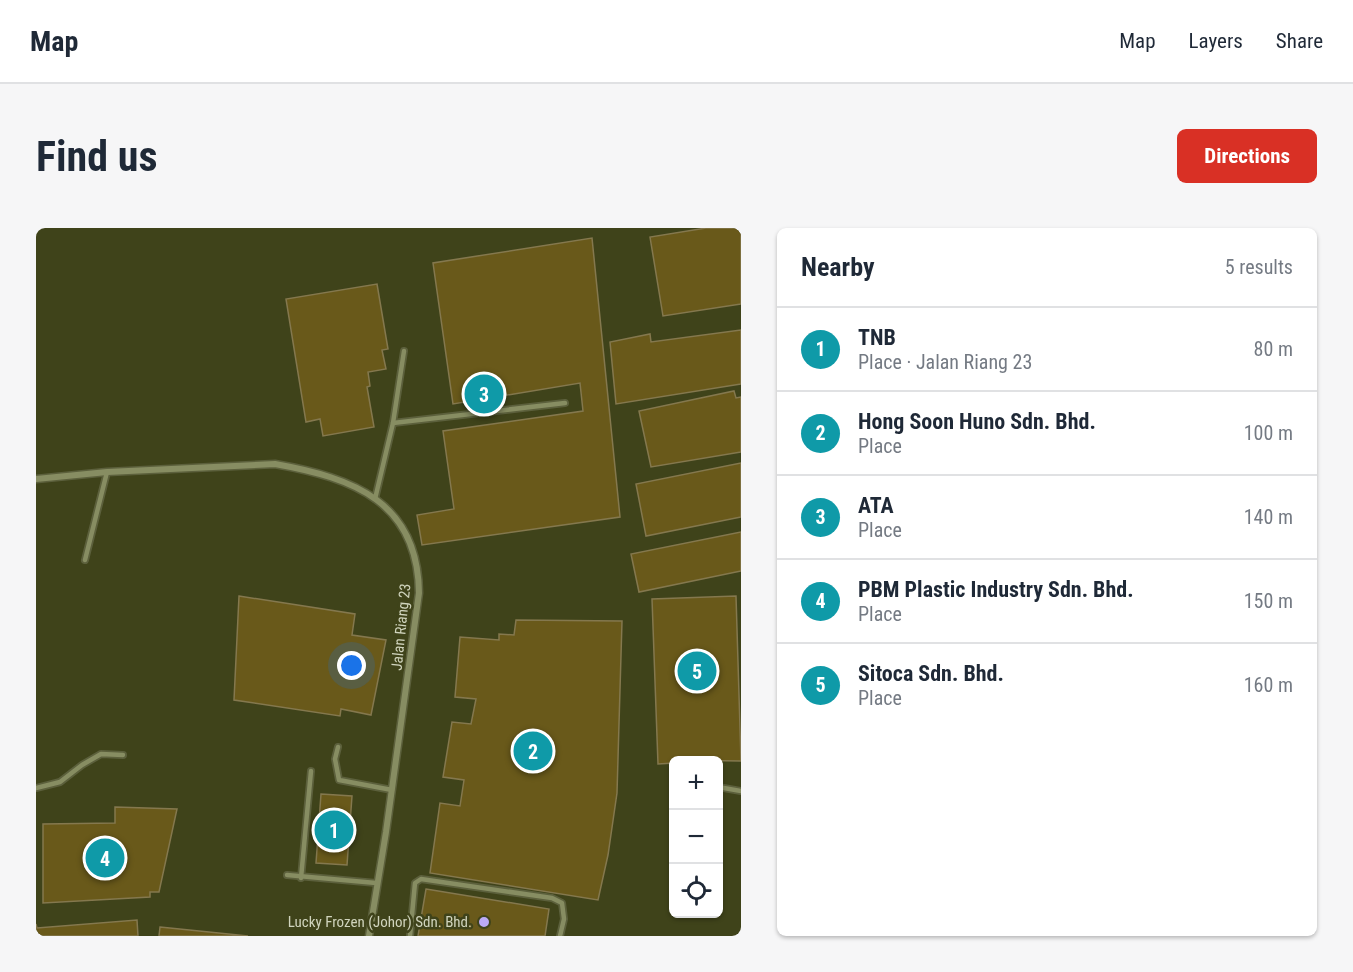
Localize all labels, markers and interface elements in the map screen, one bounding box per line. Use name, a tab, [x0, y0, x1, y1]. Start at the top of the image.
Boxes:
text: Map	[30, 25, 78, 58]
text: Map	[1119, 29, 1156, 53]
text: Layers	[1189, 29, 1243, 53]
text: Share	[1276, 29, 1323, 53]
button: Directions	[1177, 129, 1317, 183]
text: Find us	[36, 132, 157, 181]
text: Nearby	[801, 252, 875, 282]
text: 5 results	[1225, 255, 1293, 279]
text: TNB	[858, 325, 896, 350]
text: 1	[815, 337, 826, 361]
text: 80 m	[1254, 337, 1293, 361]
text: Place · Jalan Riang 23	[858, 350, 1032, 374]
pin: 3	[464, 372, 504, 416]
text: Hong Soon Huno Sdn. Bhd.	[858, 409, 1096, 434]
text: 2	[815, 421, 826, 445]
text: 100 m	[1244, 421, 1293, 445]
text: Place	[858, 434, 902, 458]
text: ATA	[858, 493, 894, 518]
text: 3	[815, 505, 826, 529]
text: 140 m	[1244, 505, 1293, 529]
text: Place	[858, 518, 902, 542]
text: PBM Plastic Industry Sdn. Bhd.	[858, 577, 1134, 602]
street label: Jalan Riang 23	[387, 583, 415, 671]
text: 4	[815, 589, 826, 613]
text: 150 m	[1244, 589, 1293, 613]
text: Place	[858, 602, 902, 626]
pin: 5	[678, 648, 716, 694]
your location	[337, 651, 366, 680]
text: Sitoca Sdn. Bhd.	[858, 661, 1004, 686]
text: 5	[815, 673, 826, 697]
text: 160 m	[1244, 673, 1293, 697]
text: Place	[858, 686, 902, 710]
pin: 2	[514, 728, 552, 774]
map controls	[669, 756, 723, 918]
button: +	[669, 756, 723, 810]
pin: 1	[314, 808, 354, 852]
button: −	[669, 810, 723, 864]
pin: 4	[86, 836, 124, 880]
button: locate	[669, 864, 723, 918]
place label: Lucky Frozen (Johor) Sdn. Bhd.	[288, 913, 472, 931]
marker: Lucky Frozen (Johor) Sdn. Bhd.	[477, 915, 491, 929]

